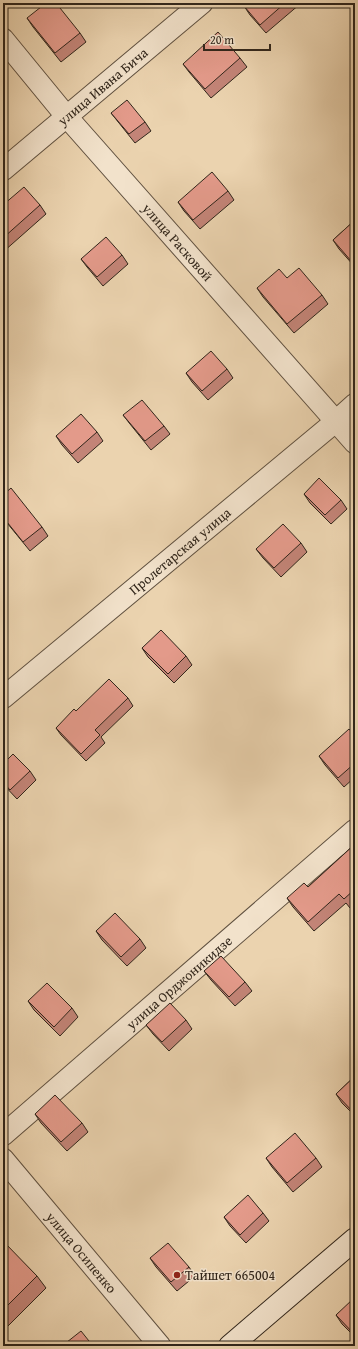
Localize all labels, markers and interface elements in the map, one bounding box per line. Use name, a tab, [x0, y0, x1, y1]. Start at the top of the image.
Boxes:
scale bar	[204, 26, 270, 52]
text: 20 m	[210, 31, 234, 48]
street label: улица Ивана Бича	[52, 42, 152, 131]
street label: улица Расковой	[137, 198, 218, 286]
street label: Пролетарская улица	[125, 502, 235, 599]
street label: улица Орджоникидзе	[121, 931, 237, 1035]
street label: улица Осипенко	[41, 1207, 122, 1298]
place label: Тайшет 665004	[185, 1265, 276, 1285]
marker: Тайшет 665004	[172, 1270, 182, 1280]

